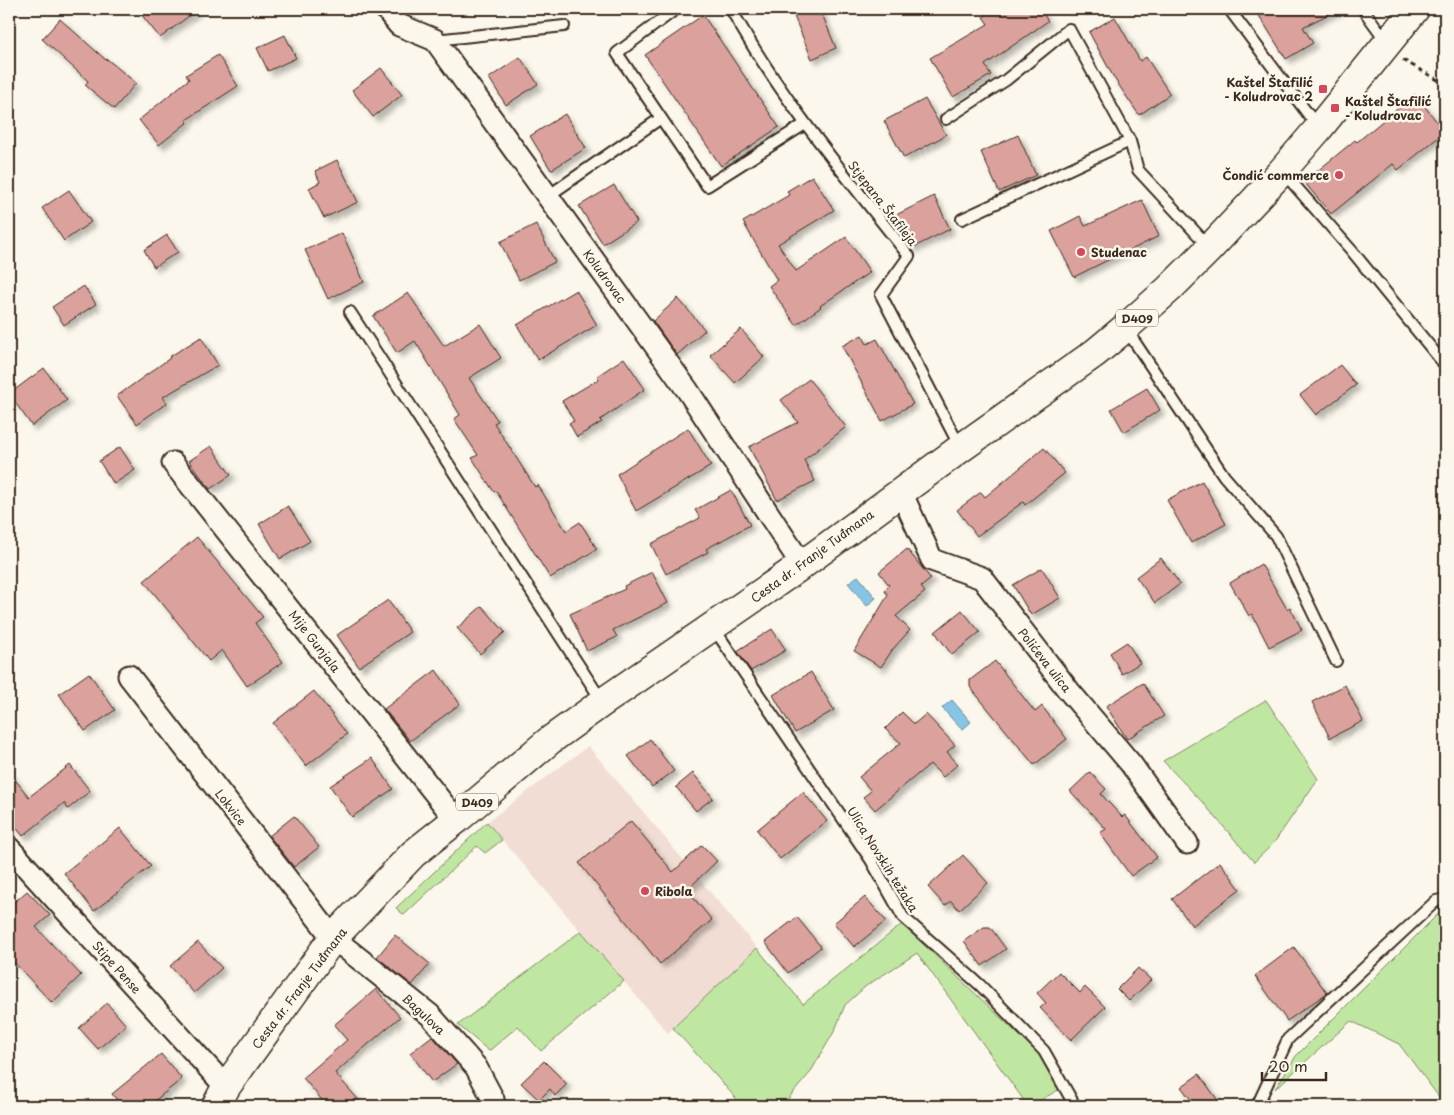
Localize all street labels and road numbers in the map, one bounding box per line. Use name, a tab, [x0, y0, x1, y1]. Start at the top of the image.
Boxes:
street label: Stjepana Štafileja	[844, 157, 922, 250]
street label: Koludrovac	[579, 245, 631, 307]
road number: D409	[1116, 310, 1158, 326]
street label: Cesta dr. Franje Tuđmana	[747, 505, 877, 607]
street label: Mije Gunjala	[285, 606, 345, 676]
street label: Polićeva ulica	[1014, 624, 1076, 696]
street label: Lokvice	[211, 785, 251, 829]
road number: D409	[456, 794, 498, 810]
street label: Ulica Novskih težaka	[843, 803, 923, 916]
street label: Cesta dr. Franje Tuđmana	[247, 923, 351, 1052]
street label: Stipe Pense	[88, 937, 146, 998]
street label: Bagulova	[398, 989, 450, 1039]

